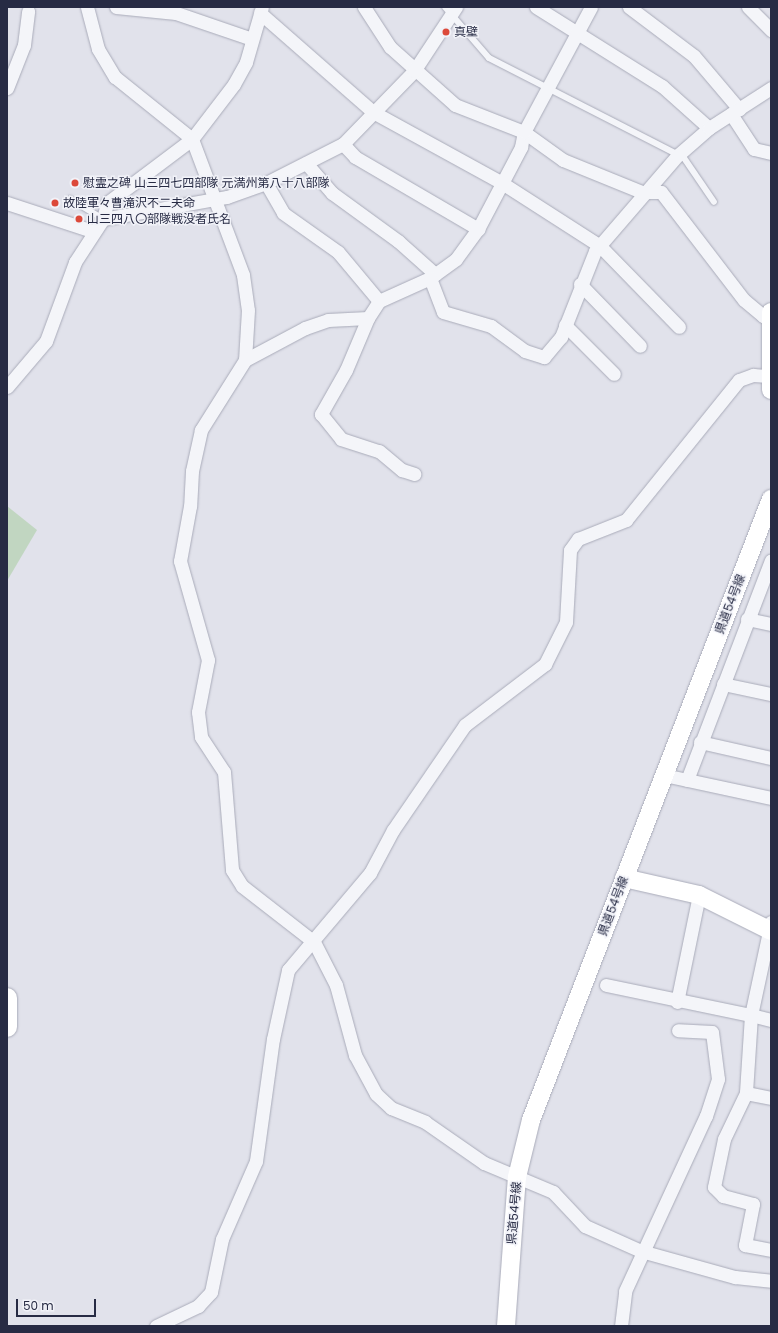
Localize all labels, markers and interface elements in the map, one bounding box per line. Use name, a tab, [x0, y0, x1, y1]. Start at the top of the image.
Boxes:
place label: 真壁	[454, 25, 478, 39]
marker: 真壁	[441, 27, 451, 37]
place label: 慰霊之碑 山三四七四部隊 元満州第八十八部隊	[83, 176, 329, 190]
marker: 慰霊之碑 山三四七四部隊 元満州第八十八部隊	[70, 178, 80, 188]
place label: 故陸軍々曹滝沢不二夫命	[63, 196, 195, 210]
marker: 故陸軍々曹滝沢不二夫命	[50, 198, 60, 208]
place label: 山三四八〇部隊戦没者氏名	[87, 212, 231, 226]
marker: 山三四八〇部隊戦没者氏名	[74, 214, 84, 224]
street label: 県道54号線	[712, 572, 748, 636]
street label: 県道54号線	[595, 874, 631, 938]
street label: 県道54号線	[504, 1181, 524, 1245]
scale bar	[18, 1291, 98, 1317]
text: 50 m	[23, 1297, 54, 1314]

